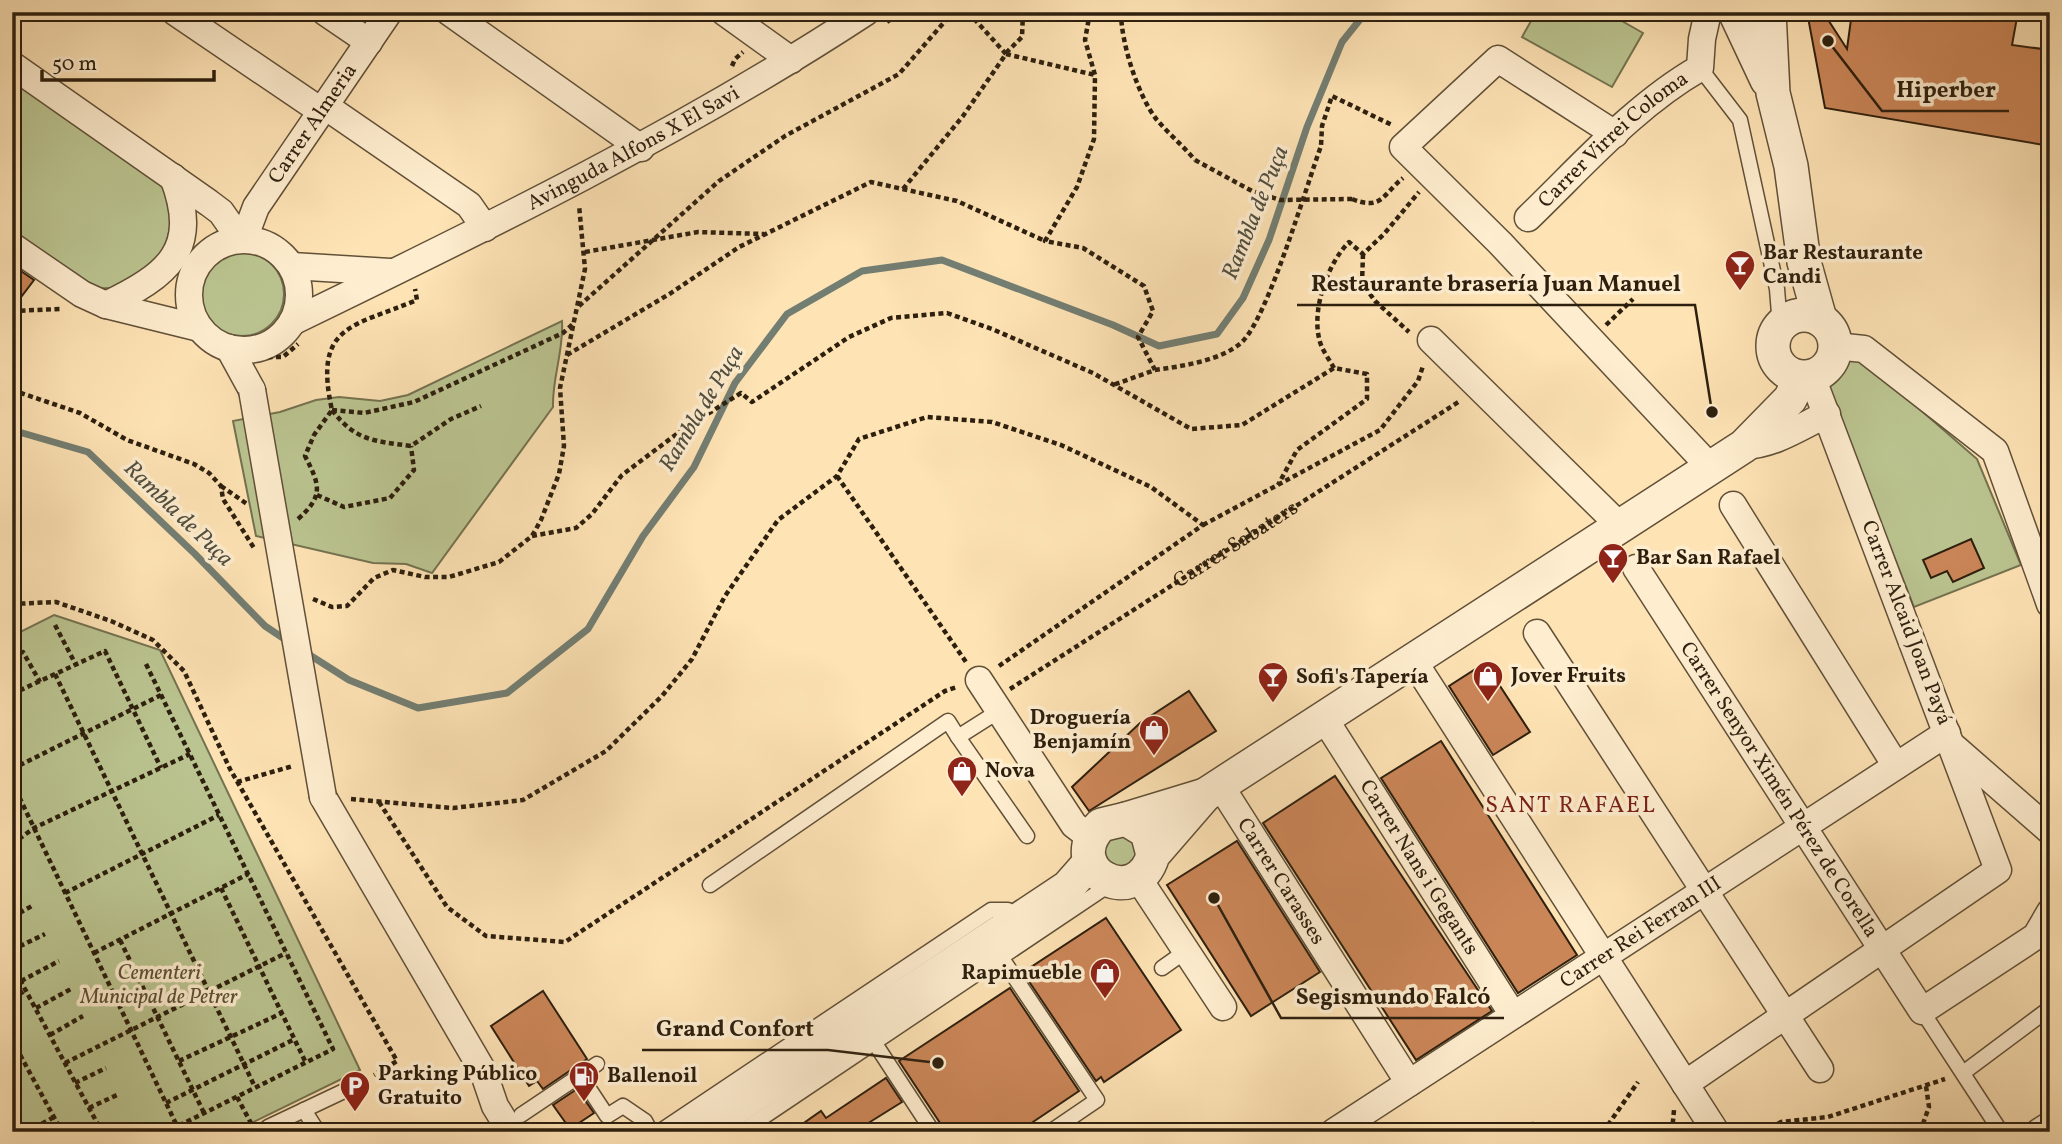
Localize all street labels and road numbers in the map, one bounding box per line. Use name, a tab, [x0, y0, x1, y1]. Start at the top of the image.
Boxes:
street label: Carrer Almeria	[261, 58, 364, 190]
street label: Carrer Virrei Coloma	[1532, 64, 1694, 215]
street label: Avinguda Alfons X El Savi	[522, 79, 745, 218]
street label: Carrer Sabaters	[1167, 494, 1304, 595]
street label: Carrer Alcaid Joan Payá	[1854, 516, 1958, 730]
street label: Carrer Senyor Ximén Pérez de Corella	[1673, 636, 1886, 943]
street label: Carrer Nans i Gegants	[1352, 774, 1486, 961]
street label: Carrer Carasses	[1230, 812, 1332, 950]
street label: Carrer Rei Ferran III	[1554, 869, 1727, 996]

